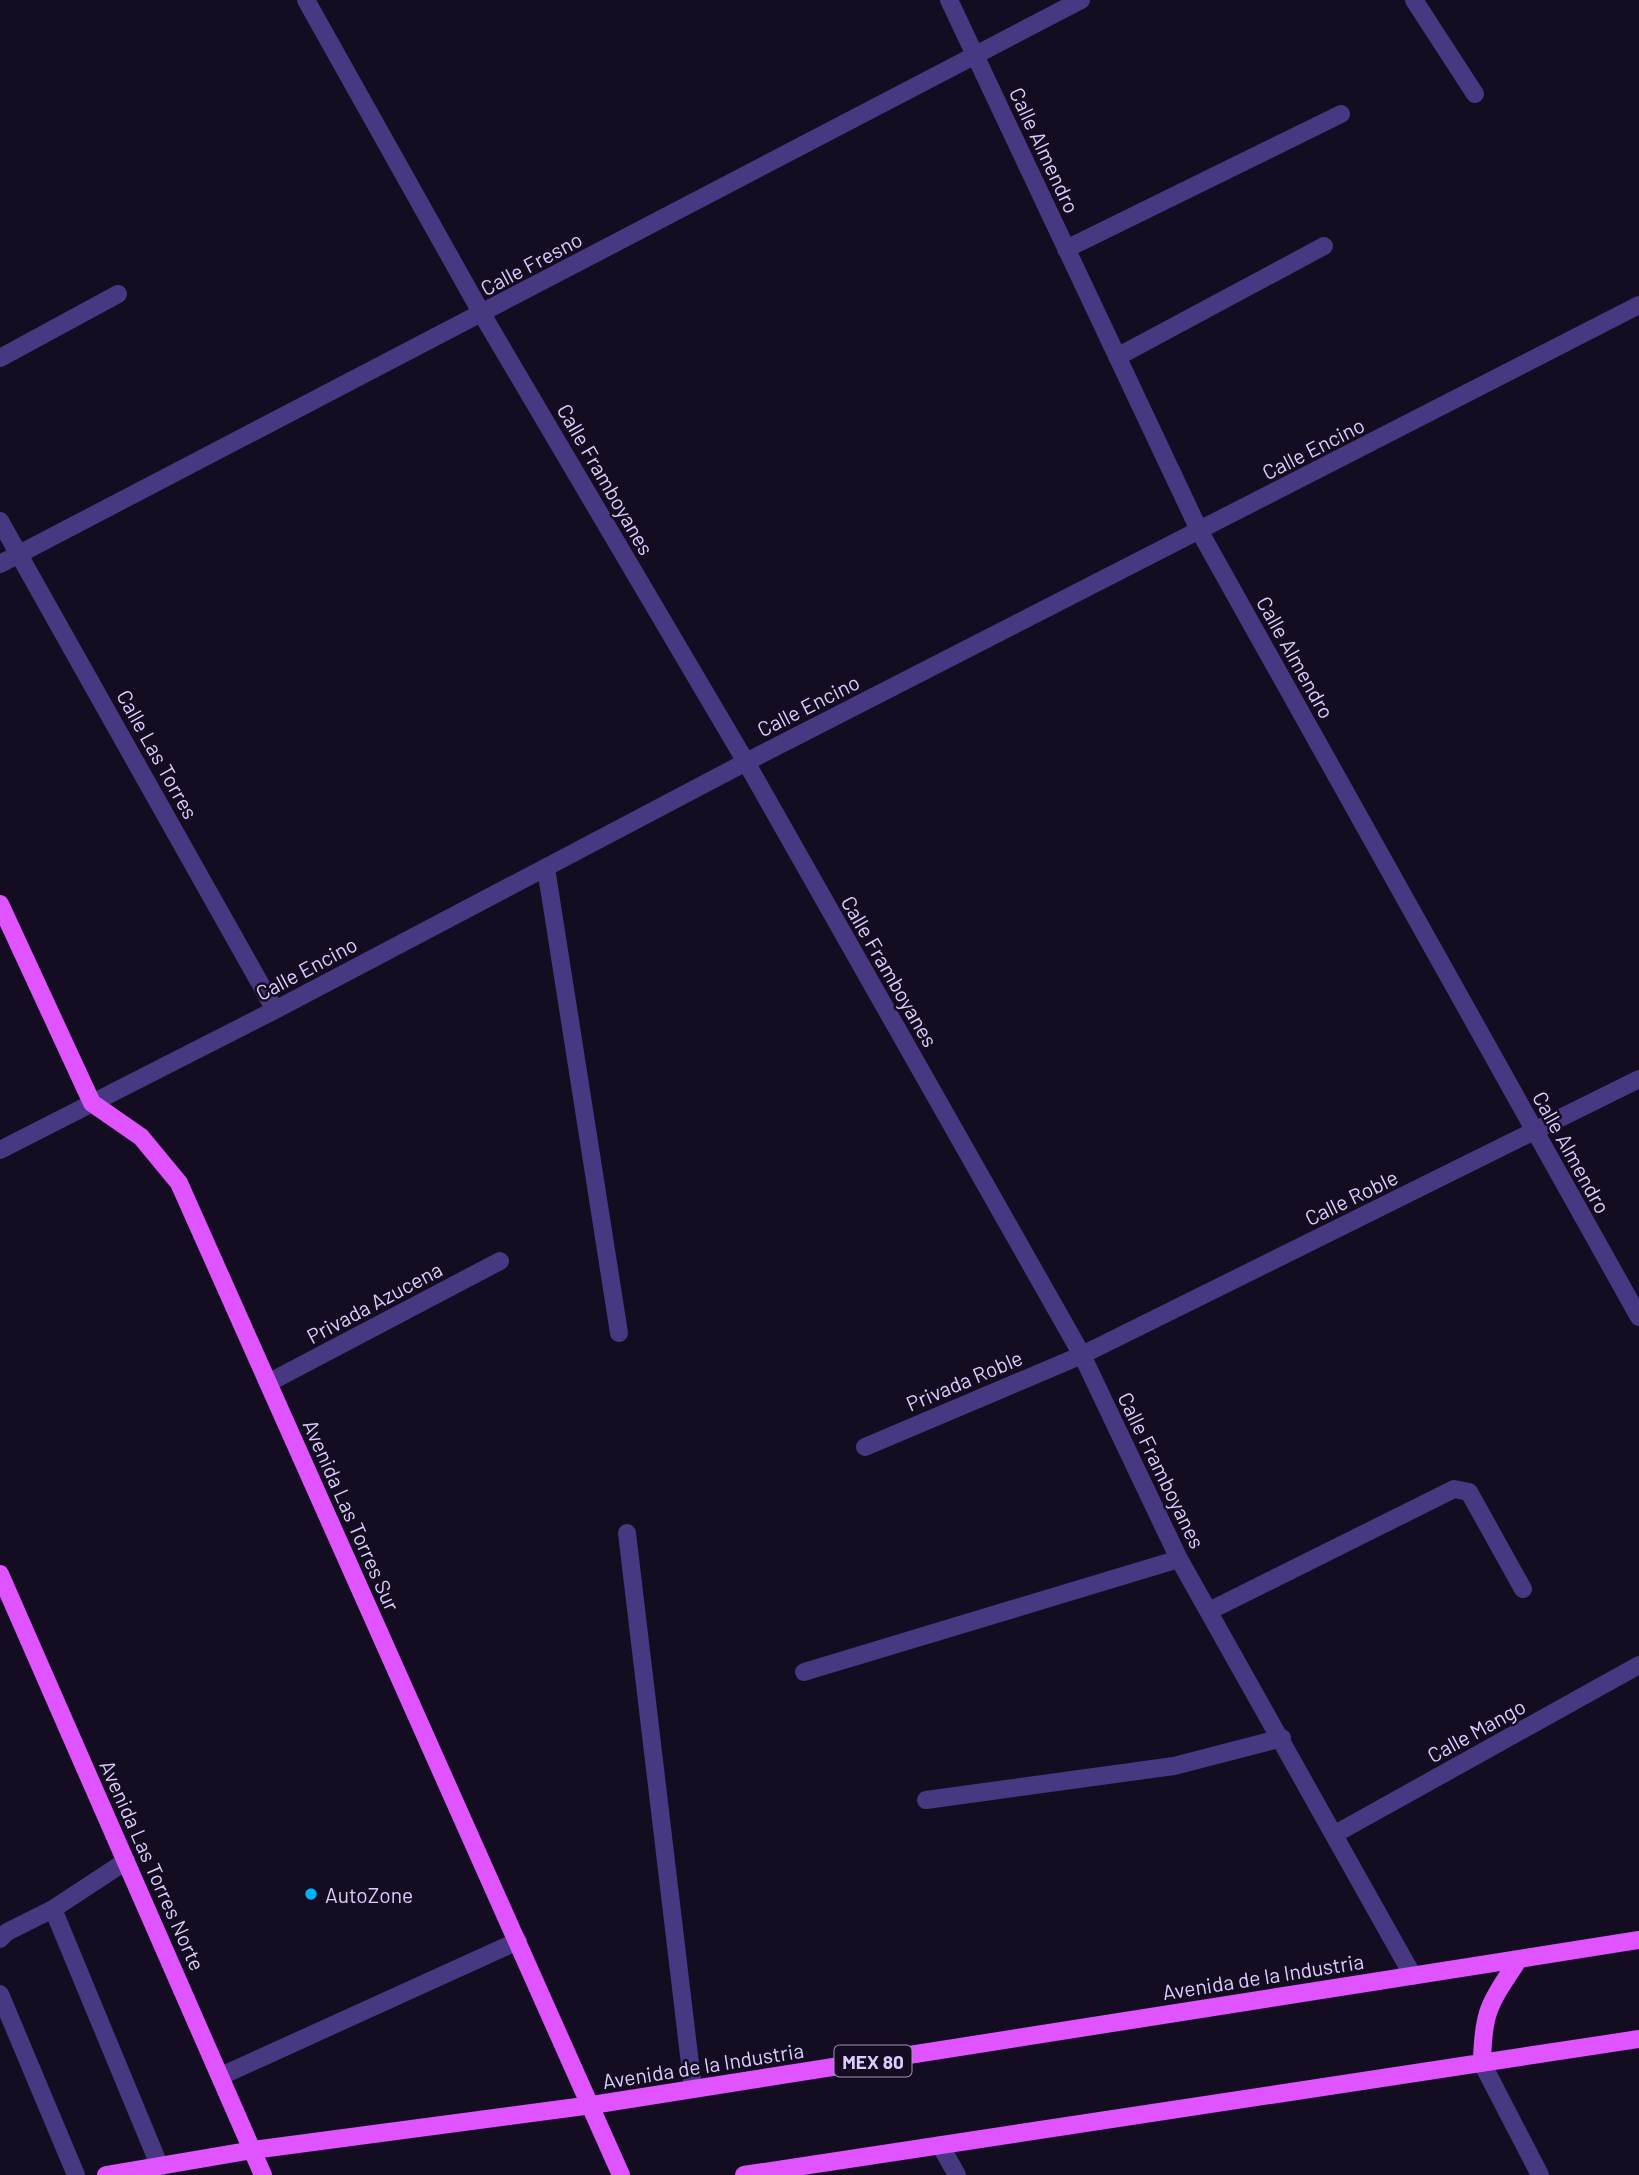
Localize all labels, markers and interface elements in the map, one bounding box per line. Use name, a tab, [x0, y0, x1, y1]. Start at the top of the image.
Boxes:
street label: Calle Almendro	[1005, 83, 1085, 217]
street label: Calle Fresno	[476, 226, 586, 300]
street label: Calle Framboyanes	[553, 399, 659, 559]
street label: Calle Encino	[1258, 412, 1368, 484]
street label: Calle Almendro	[1252, 591, 1340, 723]
street label: Calle Encino	[753, 669, 863, 741]
street label: Calle Las Torres	[112, 685, 204, 823]
street label: Calle Framboyanes	[837, 891, 943, 1051]
street label: Calle Encino	[251, 931, 361, 1005]
street label: Calle Almendro	[1528, 1086, 1616, 1218]
street label: Calle Roble	[1301, 1164, 1401, 1230]
street label: Privada Azucena	[302, 1256, 446, 1348]
street label: Privada Roble	[902, 1344, 1026, 1416]
street label: Calle Framboyanes	[1113, 1388, 1211, 1552]
street label: Avenida Las Torres Sur	[299, 1416, 406, 1615]
street label: Calle Mango	[1423, 1693, 1529, 1767]
street label: Avenida Las Torres Norte	[95, 1756, 211, 1974]
place label: AutoZone	[325, 1882, 413, 1907]
marker: AutoZone	[303, 1886, 319, 1902]
street label: Avenida de la Industria	[1161, 1948, 1365, 2004]
street label: Avenida de la Industria	[601, 2037, 805, 2093]
road number: MEX 80	[834, 2046, 912, 2076]

